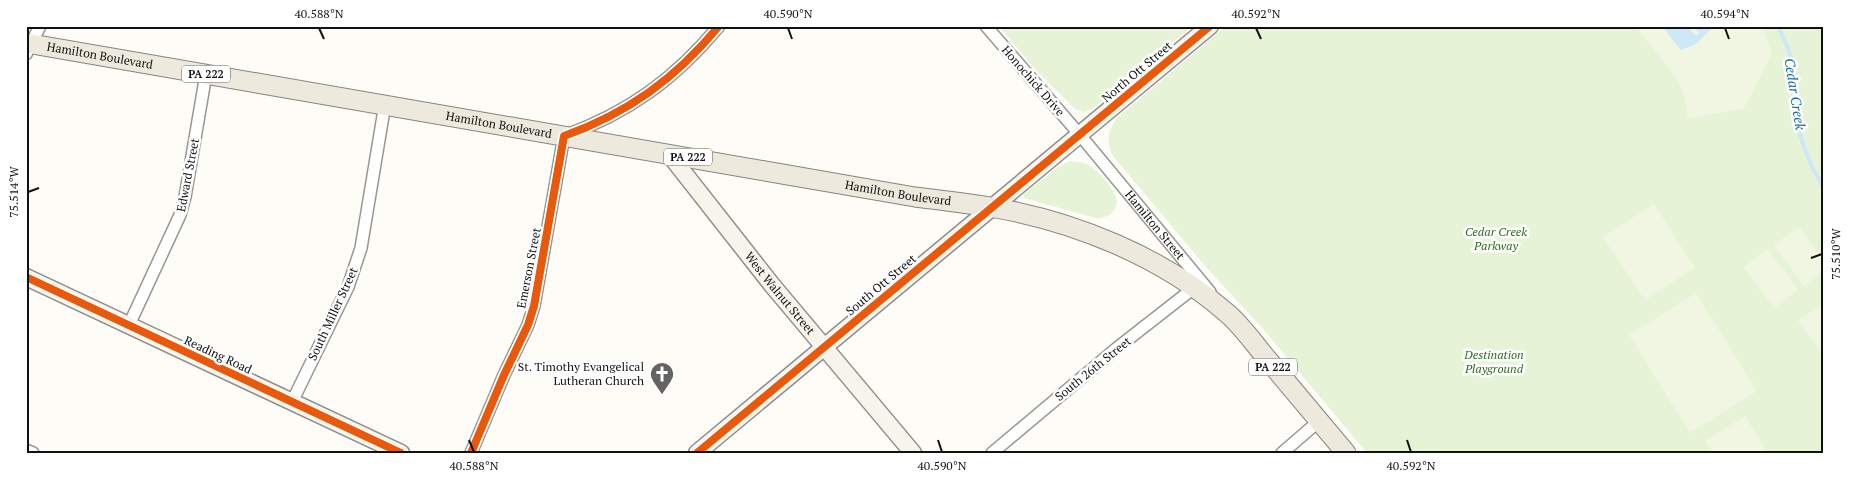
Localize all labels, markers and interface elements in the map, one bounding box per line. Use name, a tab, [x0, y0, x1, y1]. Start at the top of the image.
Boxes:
text: 40.588°N	[294, 6, 344, 21]
text: 40.590°N	[763, 6, 813, 21]
text: 40.592°N	[1231, 6, 1281, 21]
text: 40.594°N	[1700, 6, 1750, 21]
street label: North Ott Street	[1098, 38, 1175, 105]
street label: Hamilton Boulevard	[46, 39, 154, 72]
street label: Honochick Drive	[999, 42, 1068, 119]
water label: Cedar Creek	[1780, 57, 1811, 131]
road number: PA 222	[182, 66, 230, 82]
street label: Hamilton Boulevard	[445, 108, 554, 141]
street label: Edward Street	[173, 136, 202, 213]
road number: PA 222	[664, 148, 712, 166]
text: 75.514°W	[6, 165, 21, 218]
street label: Hamilton Boulevard	[844, 177, 953, 208]
street label: Hamilton Street	[1122, 187, 1188, 263]
park label: Cedar Creek Parkway	[1465, 224, 1527, 253]
street label: Emerson Street	[513, 226, 544, 310]
text: 75.510°W	[1828, 227, 1843, 280]
street label: West Walnut Street	[742, 249, 819, 338]
street label: South Ott Street	[843, 251, 919, 318]
street label: South Miller Street	[304, 264, 361, 363]
street label: Reading Road	[182, 332, 255, 377]
street label: South 26th Street	[1052, 333, 1134, 404]
park label: Destination Playground	[1463, 347, 1524, 376]
road number: PA 222	[1249, 358, 1297, 376]
place label: St. Timothy Evangelical Lutheran Church	[518, 359, 644, 388]
church icon: St. Timothy Evangelical Lutheran Church	[649, 361, 675, 395]
text: 40.588°N	[449, 458, 499, 473]
text: 40.590°N	[917, 458, 967, 473]
text: 40.592°N	[1386, 458, 1436, 473]

